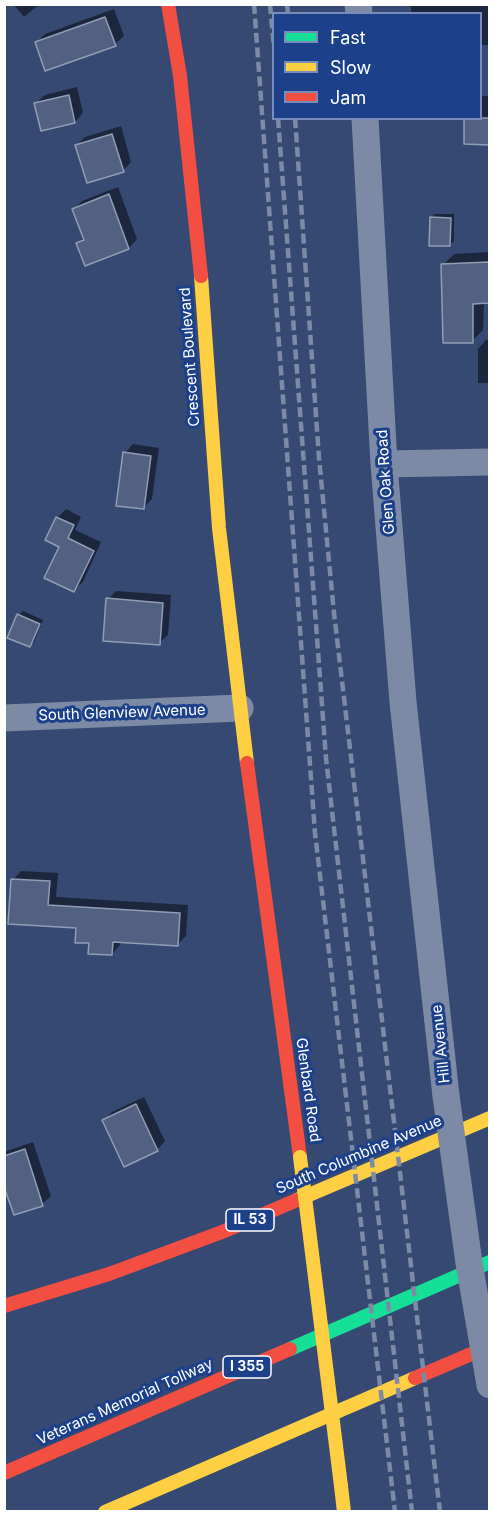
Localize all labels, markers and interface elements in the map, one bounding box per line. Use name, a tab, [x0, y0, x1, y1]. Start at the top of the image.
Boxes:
legend	[272, 12, 482, 120]
text: Fast	[330, 27, 366, 48]
text: Slow	[330, 57, 371, 78]
text: Jam	[330, 87, 366, 108]
street label: Crescent Boulevard	[176, 287, 204, 427]
street label: Glen Oak Road	[373, 429, 399, 535]
street label: South Glenview Avenue	[38, 701, 206, 725]
street label: Hill Avenue	[428, 1004, 454, 1084]
street label: Glenbard Road	[292, 1037, 324, 1143]
street label: South Columbine Avenue	[273, 1112, 445, 1198]
road number: IL 53	[226, 1209, 274, 1231]
street label: Veterans Memorial Tollway	[34, 1355, 216, 1449]
road number: I 355	[223, 1356, 271, 1378]

